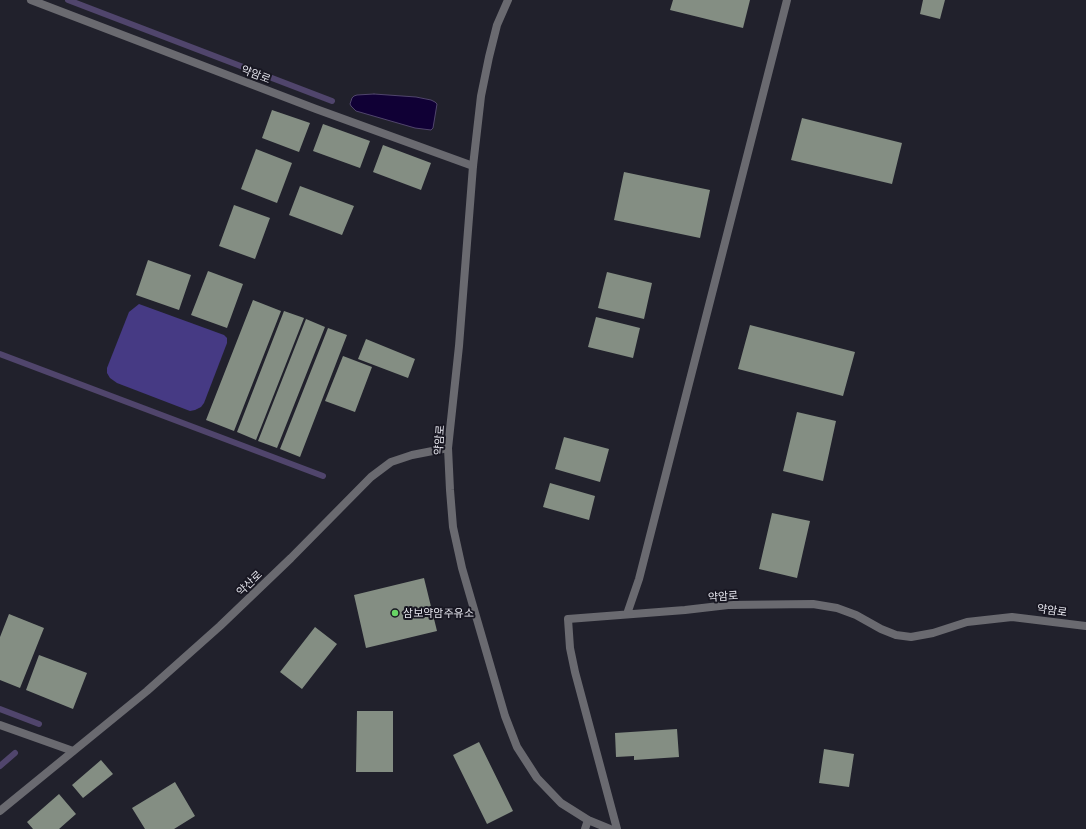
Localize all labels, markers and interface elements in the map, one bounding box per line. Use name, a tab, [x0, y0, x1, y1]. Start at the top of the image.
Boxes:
street label: 약암로	[239, 62, 273, 86]
street label: 약암로	[431, 424, 447, 456]
street label: 약산로	[233, 568, 265, 598]
street label: 약암로	[707, 588, 739, 604]
street label: 약암로	[1036, 601, 1068, 619]
place label: 삼보약암주유소	[403, 606, 474, 620]
marker: 삼보약암주유소	[390, 608, 400, 618]

